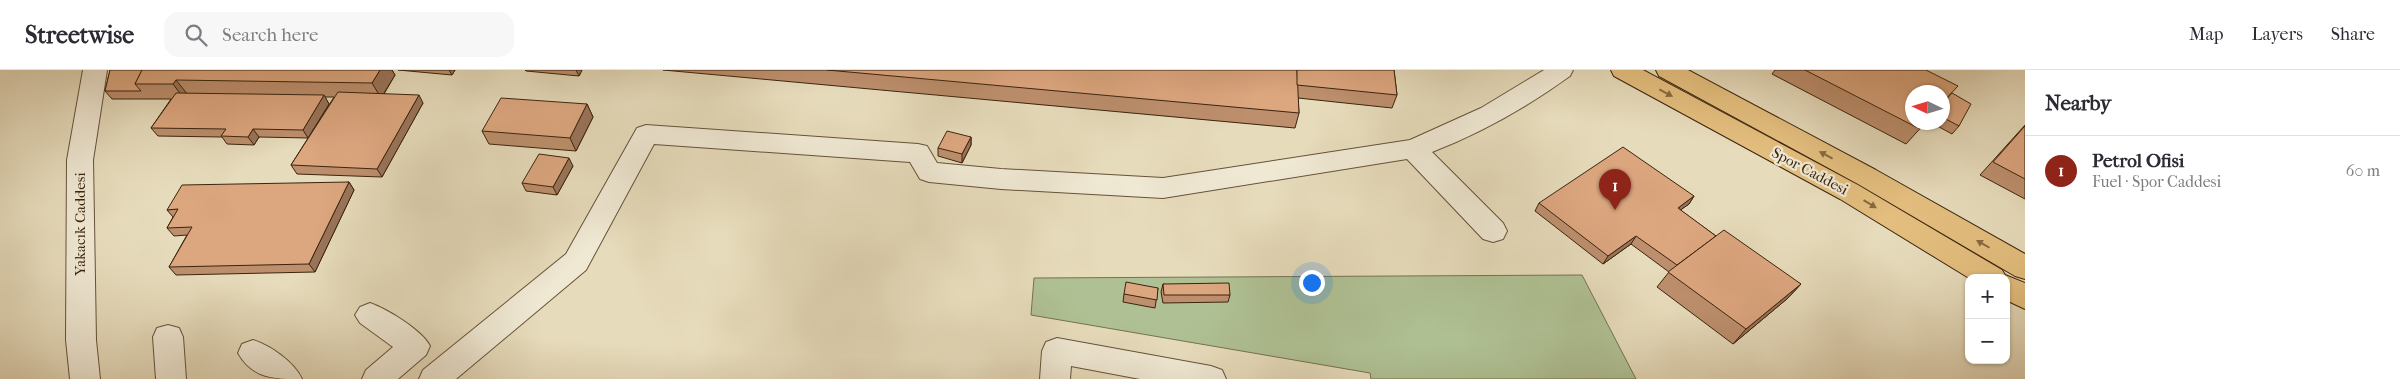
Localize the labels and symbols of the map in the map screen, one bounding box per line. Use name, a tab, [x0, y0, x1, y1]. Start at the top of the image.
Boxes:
north arrow	[1905, 85, 1950, 130]
one-way arrow	[1659, 89, 1673, 97]
street label: Spor Caddesi	[1769, 143, 1852, 199]
one-way arrow	[1819, 151, 1834, 159]
pin: 1	[1599, 169, 1631, 210]
street label: Yakacık Caddesi	[71, 172, 89, 277]
one-way arrow	[1864, 200, 1877, 209]
one-way arrow	[1976, 239, 1989, 248]
your location	[1299, 270, 1325, 296]

